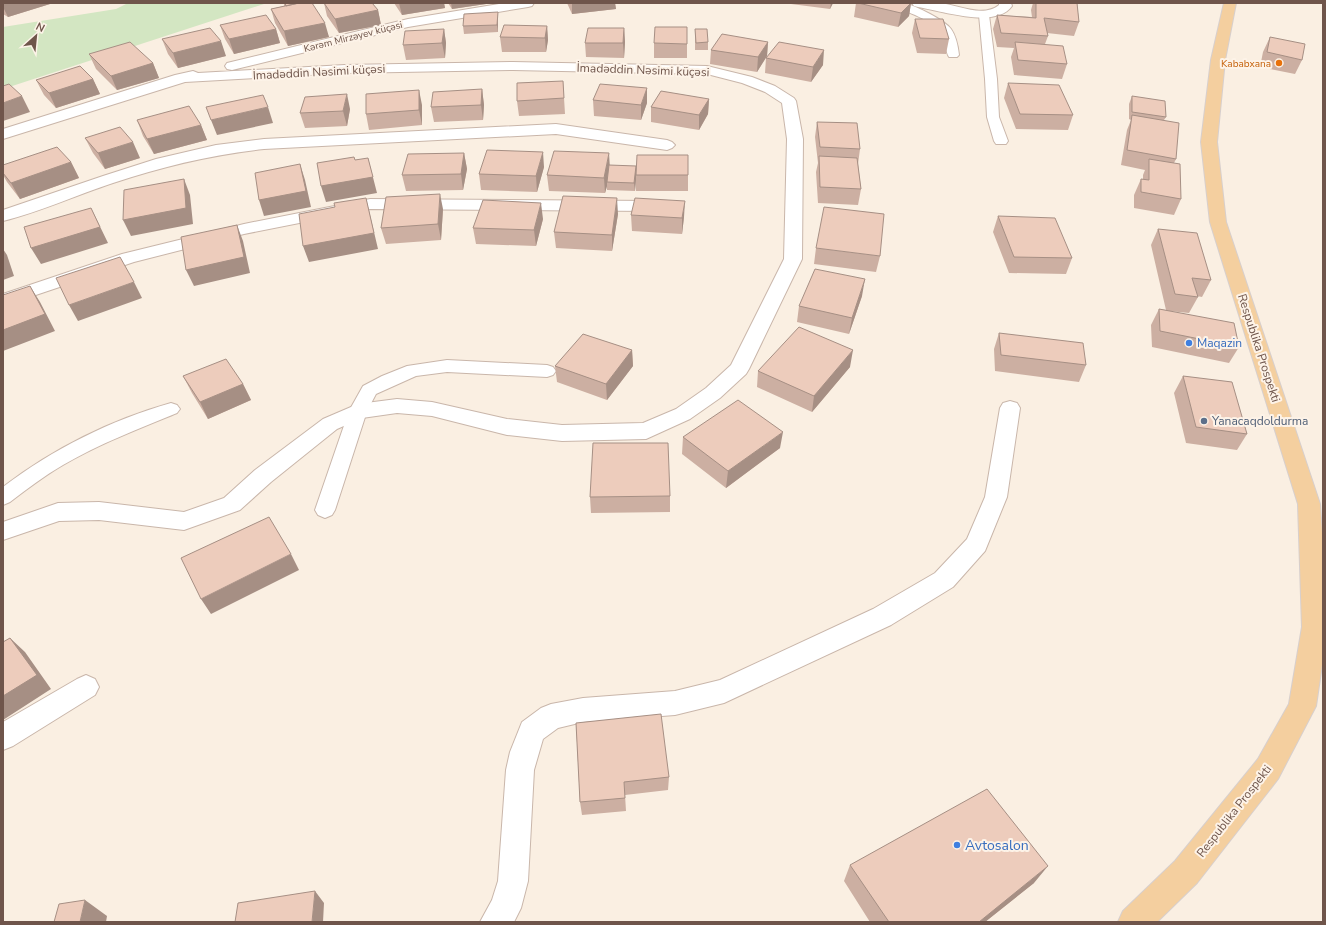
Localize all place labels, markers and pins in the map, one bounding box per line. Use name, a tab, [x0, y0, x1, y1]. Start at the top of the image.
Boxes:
place label: Kababxana	[1221, 57, 1271, 71]
marker: Kababxana	[1274, 58, 1284, 68]
place label: Maqazin	[1197, 335, 1242, 351]
marker: Maqazin	[1184, 338, 1194, 348]
place label: Yanacaqdoldurma	[1211, 413, 1308, 429]
marker: Yanacaqdoldurma	[1199, 416, 1209, 426]
place label: Avtosalon	[965, 836, 1029, 855]
marker: Avtosalon	[952, 840, 962, 850]

